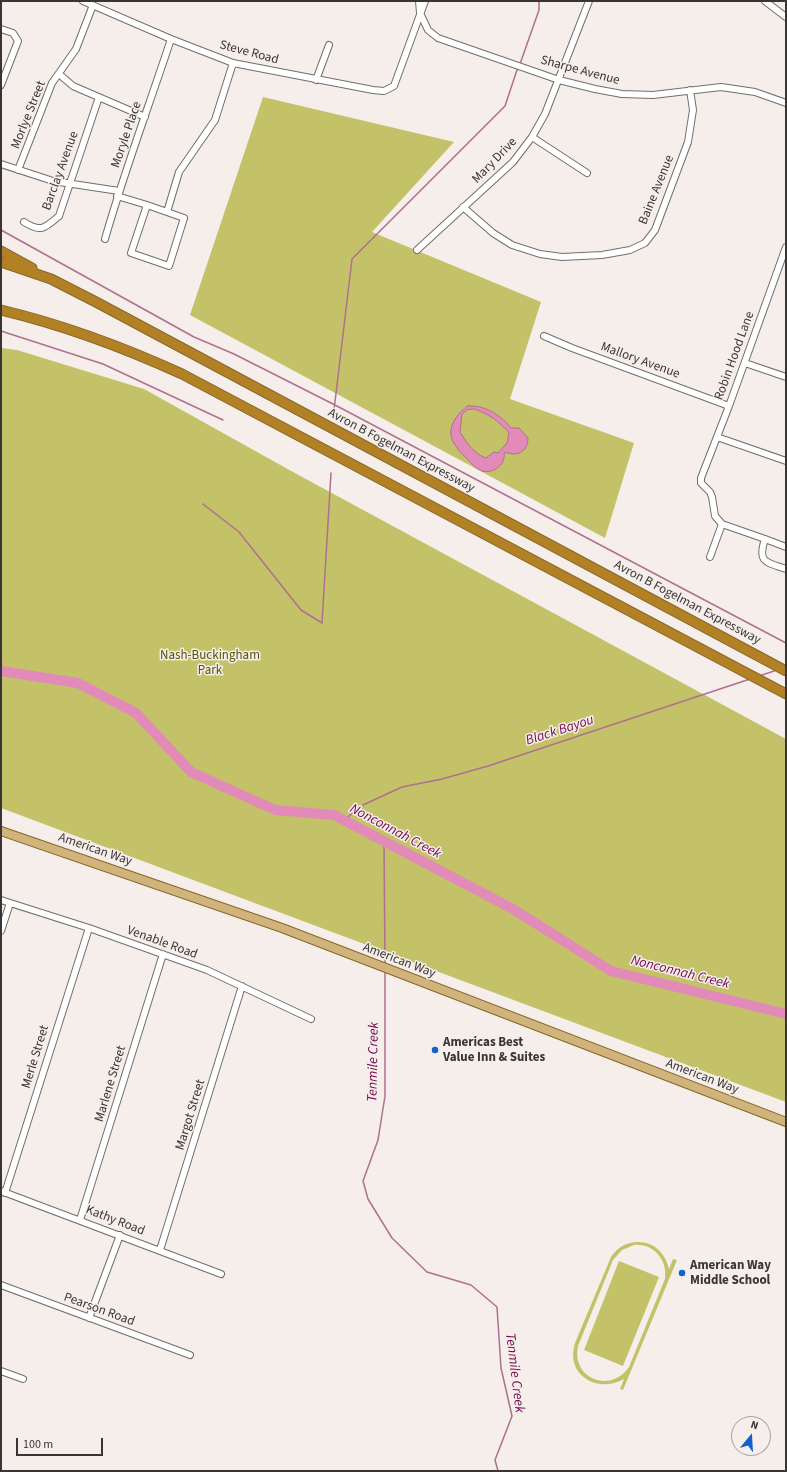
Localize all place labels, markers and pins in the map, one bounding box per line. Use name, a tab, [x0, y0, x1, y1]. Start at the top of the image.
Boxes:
place label: Americas Best Value Inn & Suites	[443, 1035, 545, 1066]
marker: Americas Best Value Inn & Suites	[430, 1045, 440, 1055]
place label: American Way Middle School	[690, 1258, 771, 1289]
marker: American Way Middle School	[677, 1268, 687, 1278]

